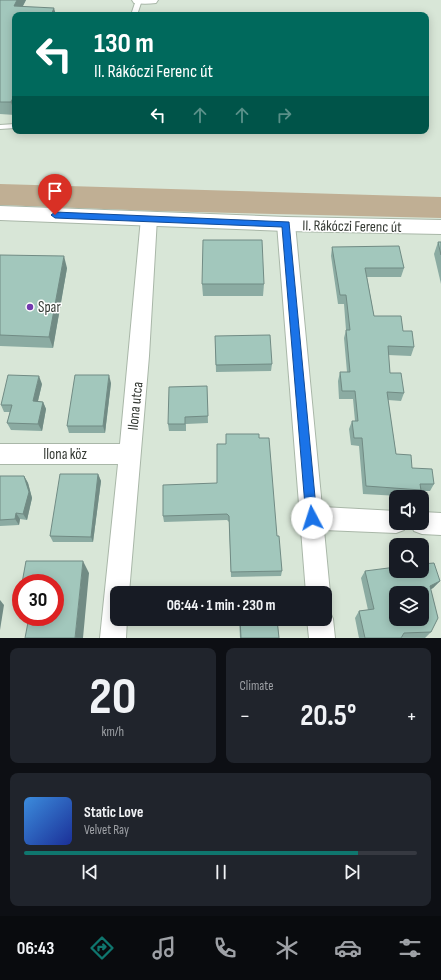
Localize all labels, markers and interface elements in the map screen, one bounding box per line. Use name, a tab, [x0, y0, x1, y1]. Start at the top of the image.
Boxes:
text: 130 m	[94, 27, 154, 60]
icon: left	[28, 28, 80, 80]
text: II. Rákóczi Ferenc út	[94, 61, 213, 82]
icon: left	[147, 104, 169, 126]
icon: ahead	[189, 104, 211, 126]
icon: ahead	[231, 104, 253, 126]
icon: right	[273, 104, 295, 126]
pin	[38, 174, 72, 215]
icon: arrive	[44, 180, 66, 202]
street label: II. Rákóczi Ferenc út	[302, 216, 402, 237]
place label: Spar	[38, 298, 61, 317]
marker: Spar	[25, 302, 35, 312]
street label: Ilona utca	[123, 381, 148, 431]
street label: Ilona köz	[43, 445, 87, 464]
map controls	[389, 490, 429, 626]
button: sound	[389, 490, 429, 530]
position arrow	[291, 497, 333, 539]
button: search	[389, 538, 429, 578]
speed limit sign: 30	[12, 574, 64, 626]
button: layers	[389, 586, 429, 626]
text: 06:44 · 1 min · 230 m	[167, 596, 275, 615]
text: 20	[89, 666, 137, 729]
text: Climate	[240, 678, 273, 694]
text: 20.5°	[300, 698, 356, 734]
text: −	[240, 703, 250, 730]
text: +	[406, 703, 417, 730]
text: km/h	[102, 724, 124, 740]
text: Static Love	[84, 803, 143, 822]
text: Velvet Ray	[84, 822, 129, 838]
icon: previous	[79, 861, 101, 883]
icon: pause	[210, 861, 232, 883]
icon: next	[341, 861, 363, 883]
icon: directions	[88, 934, 116, 962]
icon: music	[150, 934, 178, 962]
icon: phone	[211, 934, 239, 962]
icon: climate	[273, 934, 301, 962]
icon: car	[334, 934, 362, 962]
icon: filters	[396, 934, 424, 962]
text: 06:43	[17, 938, 54, 959]

